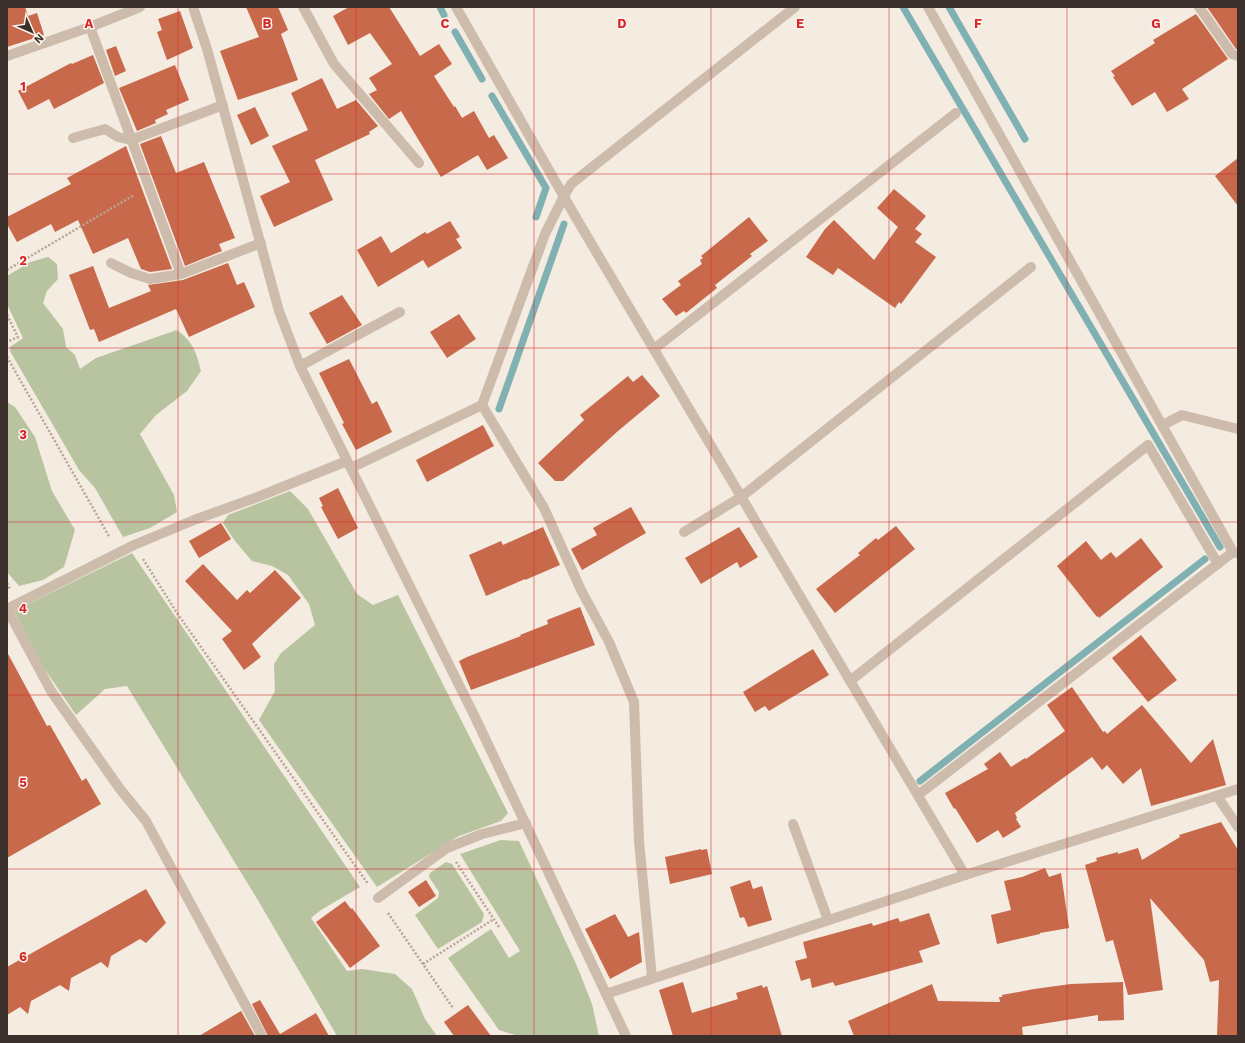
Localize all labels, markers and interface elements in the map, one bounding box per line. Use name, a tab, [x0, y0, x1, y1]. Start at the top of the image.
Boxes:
north arrow	[12, 12, 52, 52]
text: A	[85, 16, 94, 31]
text: B	[263, 16, 272, 31]
text: C	[441, 16, 450, 31]
text: D	[617, 16, 627, 31]
text: E	[796, 16, 804, 31]
text: F	[974, 16, 982, 31]
text: G	[1151, 16, 1161, 31]
text: N	[31, 31, 46, 46]
text: 1	[20, 79, 26, 94]
text: 2	[19, 253, 27, 268]
text: 3	[19, 427, 27, 442]
text: 4	[19, 601, 28, 616]
text: 5	[19, 775, 27, 790]
text: 6	[19, 949, 27, 964]

